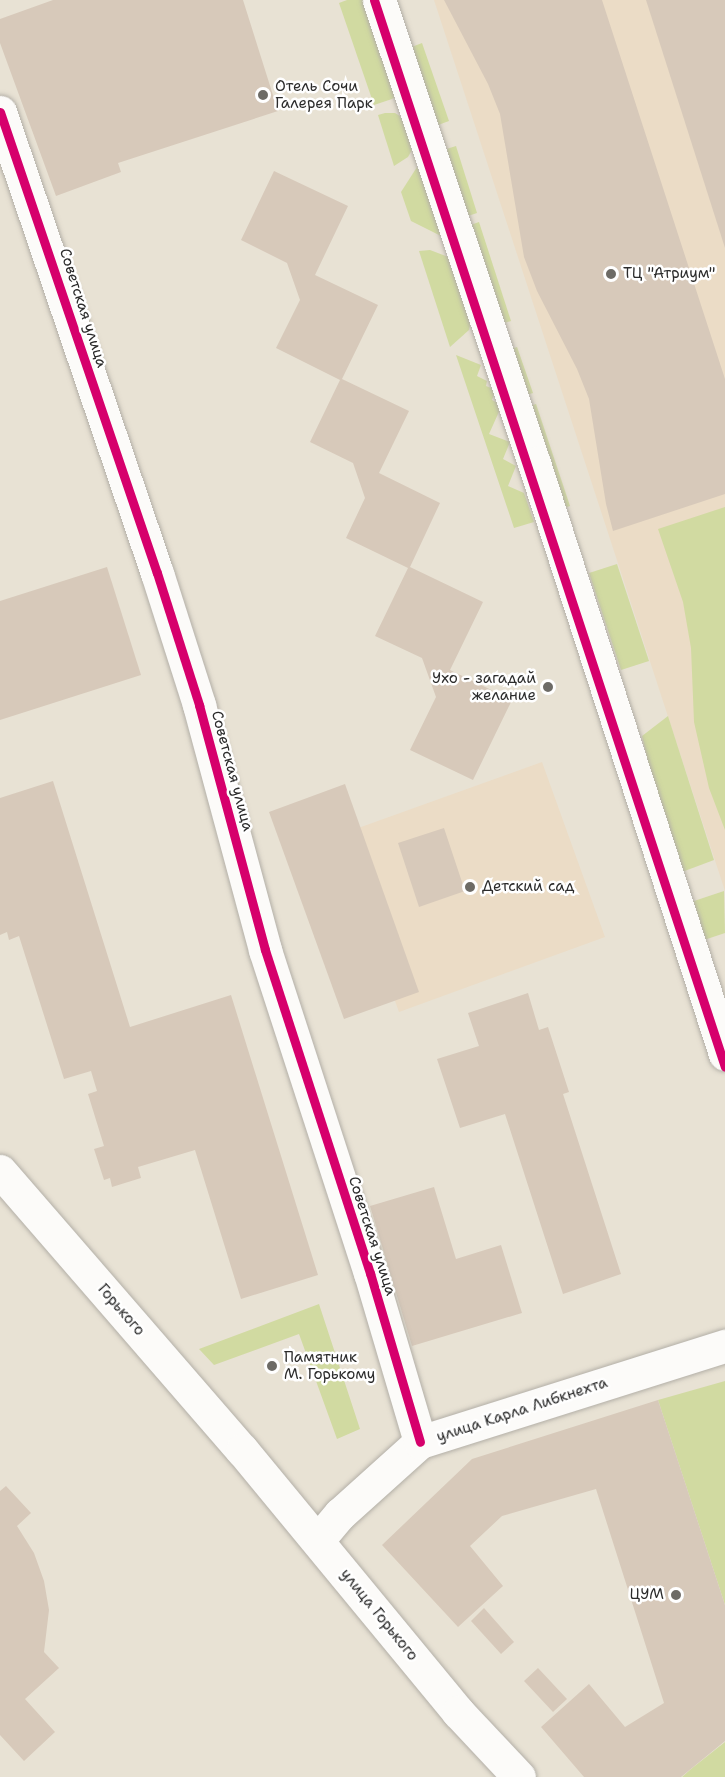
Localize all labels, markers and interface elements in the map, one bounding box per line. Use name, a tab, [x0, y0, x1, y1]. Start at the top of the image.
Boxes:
place label: Отель Сочи Галерея Парк	[275, 77, 373, 112]
marker: Отель Сочи Галерея Парк	[256, 88, 270, 102]
street label: Советская улица	[55, 246, 111, 370]
place label: ТЦ "Атриум"	[623, 265, 715, 283]
marker: ТЦ "Атриум"	[604, 267, 618, 281]
place label: Ухо - загадай желание	[432, 669, 536, 704]
marker: Ухо - загадай желание	[541, 680, 555, 694]
street label: Советская улица	[207, 709, 257, 833]
place label: Детский сад	[482, 878, 574, 896]
marker: Детский сад	[463, 880, 477, 894]
street label: Советская улица	[344, 1174, 400, 1298]
street label: Горького	[94, 1280, 148, 1340]
place label: Памятник М. Горькому	[284, 1348, 375, 1383]
marker: Памятник М. Горькому	[265, 1359, 279, 1373]
street label: улица Карла Либкнехта	[434, 1374, 610, 1446]
street label: улица Горького	[336, 1565, 422, 1665]
place label: ЦУМ	[630, 1586, 664, 1604]
marker: ЦУМ	[669, 1588, 683, 1602]

